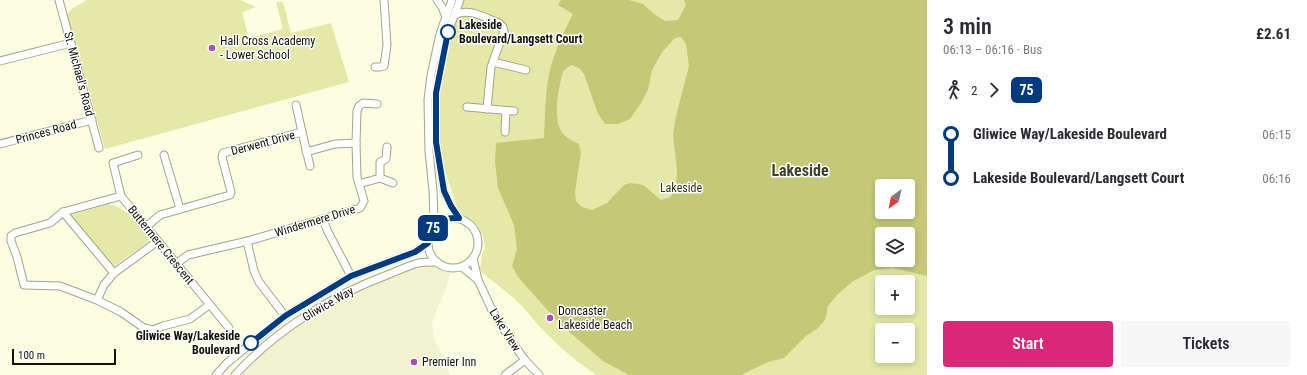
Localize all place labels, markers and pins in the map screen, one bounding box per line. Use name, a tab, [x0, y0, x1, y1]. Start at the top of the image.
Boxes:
place label: Lakeside Boulevard/Langsett Court	[459, 18, 583, 46]
marker: Lakeside Boulevard/Langsett Court	[440, 24, 456, 40]
place label: Hall Cross Academy - Lower School	[220, 34, 315, 62]
marker: Hall Cross Academy - Lower School	[207, 43, 217, 53]
place label: Doncaster Lakeside Beach	[558, 304, 632, 332]
marker: Doncaster Lakeside Beach	[545, 313, 555, 323]
place label: Gliwice Way/Lakeside Boulevard	[136, 329, 240, 357]
marker: Gliwice Way/Lakeside Boulevard	[243, 335, 259, 351]
place label: Premier Inn	[422, 355, 476, 369]
marker: Premier Inn	[409, 357, 419, 367]

